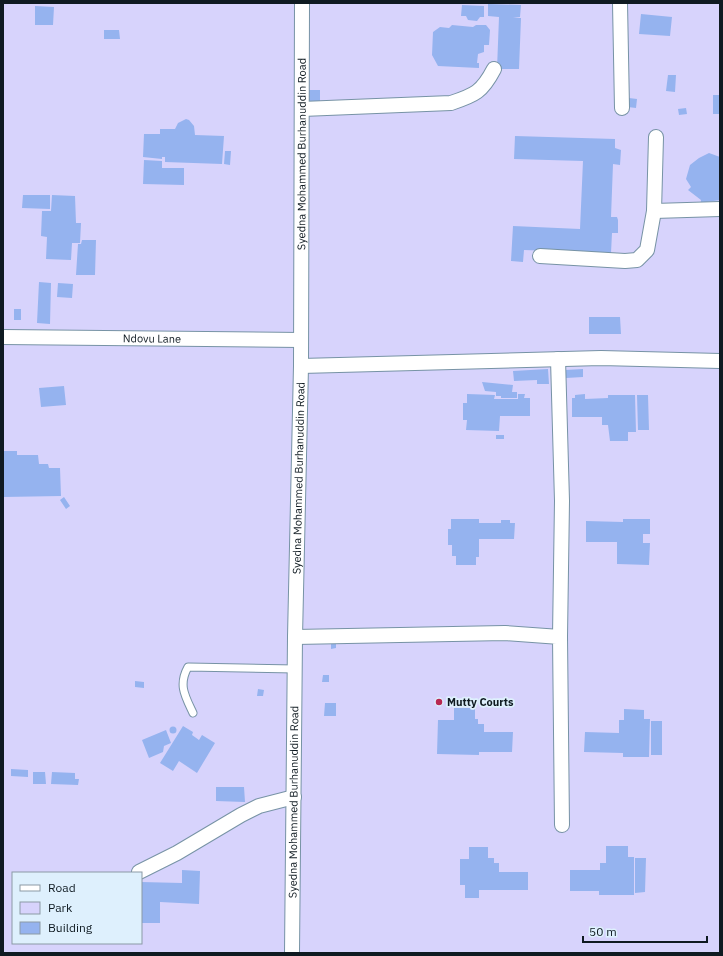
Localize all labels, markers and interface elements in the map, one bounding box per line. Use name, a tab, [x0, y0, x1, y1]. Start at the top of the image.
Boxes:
street label: Syedna Mohammed Burhanuddin Road	[294, 58, 309, 250]
street label: Ndovu Lane	[123, 331, 181, 346]
street label: Syedna Mohammed Burhanuddin Road	[289, 382, 308, 574]
place label: Mutty Courts	[447, 695, 514, 709]
marker: Mutty Courts	[434, 697, 444, 707]
street label: Syedna Mohammed Burhanuddin Road	[286, 706, 301, 898]
legend	[12, 872, 142, 944]
text: Road	[48, 880, 76, 895]
text: Park	[48, 900, 73, 915]
scale bar	[583, 918, 707, 944]
text: Building	[48, 920, 93, 935]
text: 50 m	[589, 924, 617, 939]

